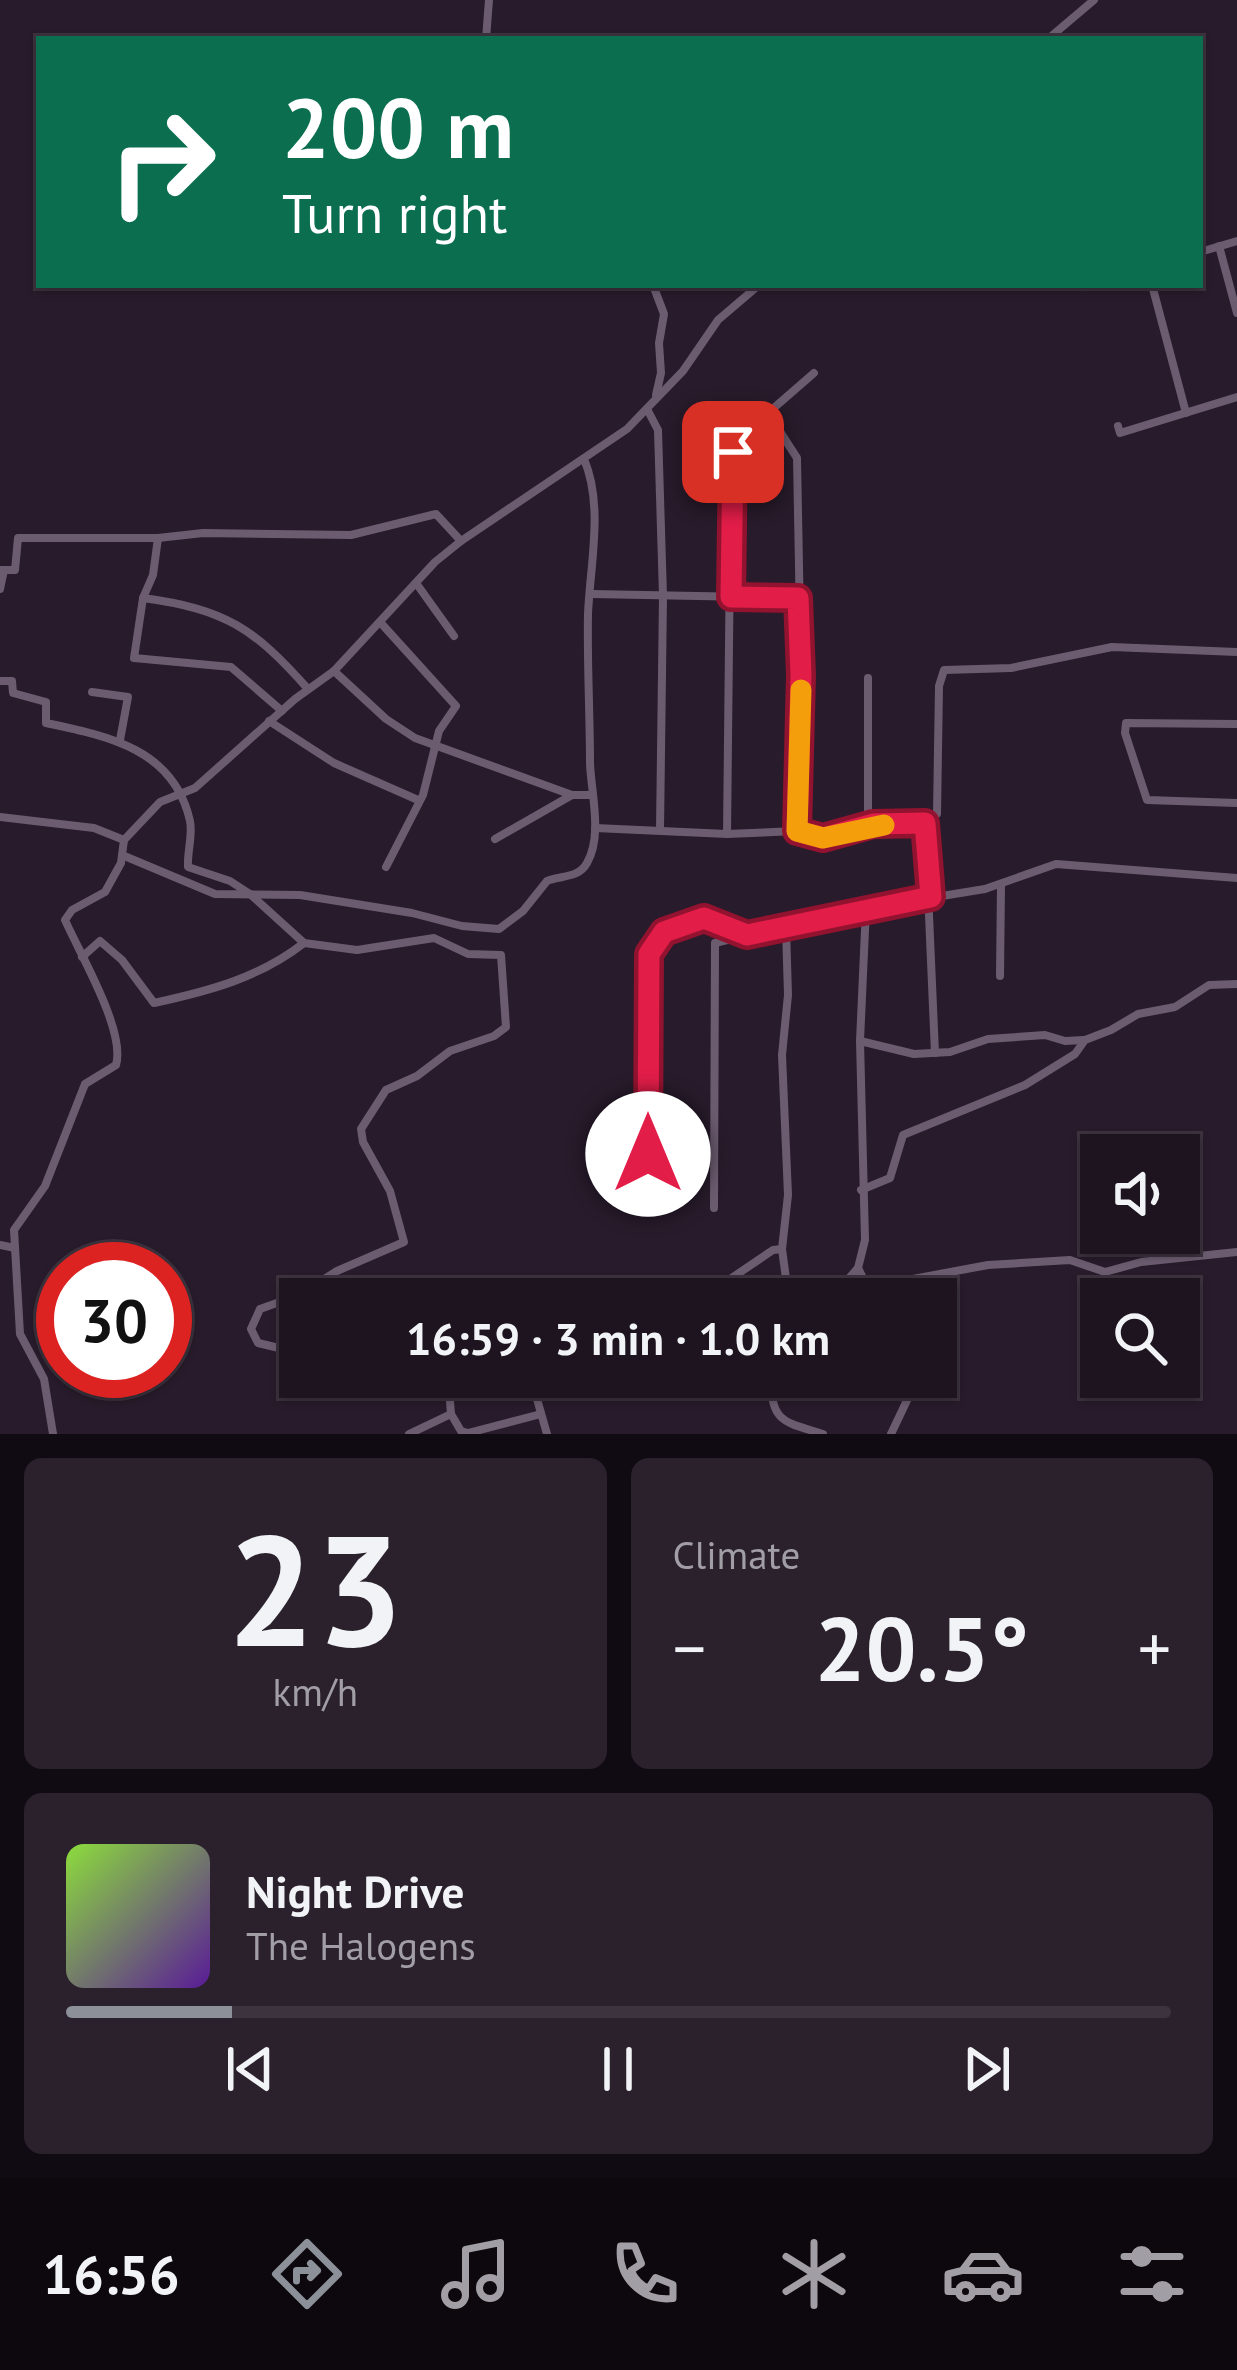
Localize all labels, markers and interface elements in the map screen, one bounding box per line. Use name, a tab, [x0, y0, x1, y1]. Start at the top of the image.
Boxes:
text: 200 m	[282, 72, 514, 181]
icon: right	[84, 84, 240, 240]
text: Turn right	[282, 178, 507, 248]
pin	[682, 401, 784, 503]
icon: arrive	[700, 419, 766, 485]
position arrow	[585, 1091, 711, 1217]
map controls	[1080, 1134, 1200, 1398]
button: sound	[1080, 1134, 1200, 1254]
speed limit sign: 30	[36, 1242, 192, 1398]
button: search	[1080, 1278, 1200, 1398]
text: 16:59 · 3 min · 1.0 km	[406, 1309, 830, 1367]
text: 23	[227, 1487, 404, 1689]
text: Climate	[673, 1529, 800, 1580]
text: 20.5°	[814, 1589, 1029, 1706]
text: −	[673, 1605, 706, 1690]
text: +	[1138, 1605, 1171, 1690]
text: km/h	[273, 1666, 358, 1717]
text: Night Drive	[246, 1862, 464, 1920]
text: The Halogens	[246, 1920, 476, 1971]
icon: previous	[217, 2036, 283, 2102]
icon: pause	[585, 2036, 651, 2102]
icon: next	[954, 2036, 1020, 2102]
icon: directions	[265, 2232, 349, 2316]
icon: music	[434, 2232, 518, 2316]
icon: phone	[603, 2232, 687, 2316]
icon: climate	[772, 2232, 856, 2316]
icon: car	[941, 2232, 1025, 2316]
icon: filters	[1110, 2232, 1194, 2316]
text: 16:56	[43, 2239, 180, 2309]

